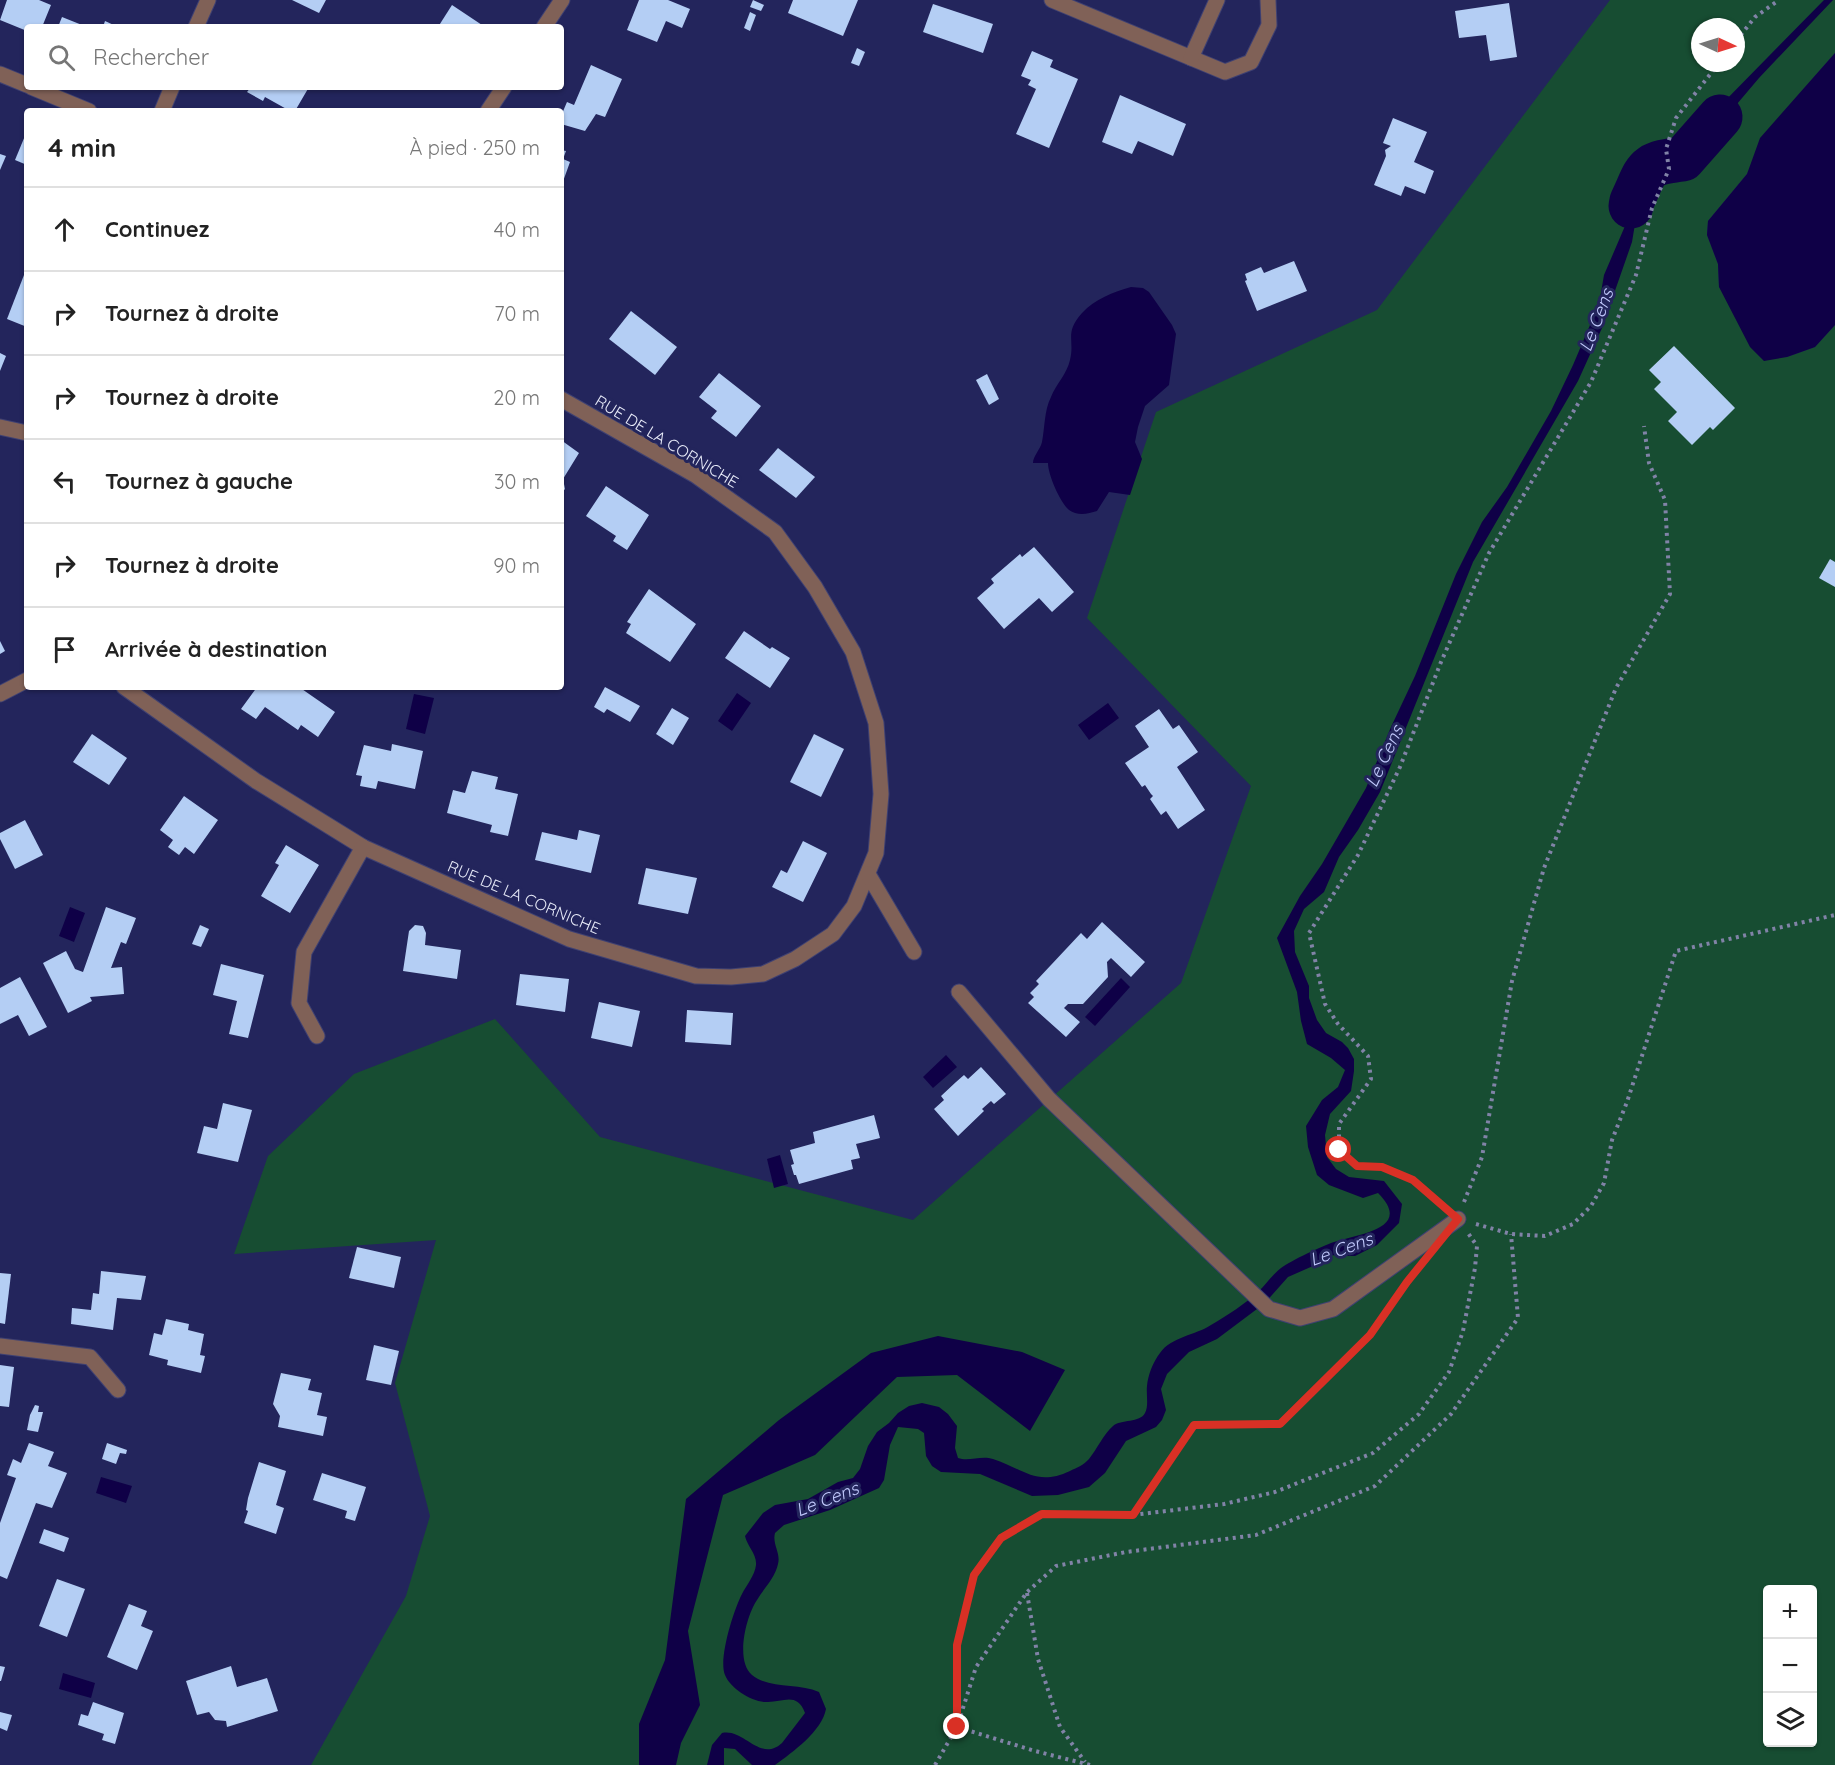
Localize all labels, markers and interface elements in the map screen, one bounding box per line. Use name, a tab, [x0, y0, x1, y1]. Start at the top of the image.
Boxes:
north arrow	[1691, 18, 1745, 72]
search box	[24, 24, 564, 90]
icon: search	[45, 41, 78, 74]
text: Rechercher	[93, 43, 209, 71]
text: 4 min	[48, 131, 116, 164]
text: À pied · 250 m	[409, 135, 540, 160]
icon: ahead	[48, 213, 81, 246]
text: Continuez	[105, 215, 209, 243]
text: 40 m	[494, 217, 540, 242]
water label: Le Cens	[1574, 284, 1619, 355]
icon: right	[48, 297, 81, 330]
text: Tournez à droite	[105, 299, 279, 327]
text: 70 m	[494, 301, 540, 326]
icon: right	[48, 381, 81, 414]
text: Tournez à droite	[105, 383, 279, 411]
text: 20 m	[493, 385, 540, 410]
street label: RUE DE LA CORNICHE	[592, 390, 742, 492]
icon: left	[48, 465, 81, 498]
text: Tournez à gauche	[105, 467, 293, 495]
text: 30 m	[494, 469, 540, 494]
icon: right	[48, 549, 81, 582]
text: Tournez à droite	[105, 551, 279, 579]
text: 90 m	[493, 553, 540, 578]
icon: arrive	[48, 633, 81, 666]
text: Arrivée à destination	[105, 635, 327, 663]
water label: Le Cens	[1360, 720, 1409, 791]
street label: RUE DE LA CORNICHE	[445, 856, 603, 938]
route start	[1325, 1136, 1351, 1162]
water label: Le Cens	[1306, 1226, 1377, 1271]
water label: Le Cens	[792, 1476, 863, 1521]
map controls	[1763, 1585, 1817, 1747]
button: +	[1763, 1585, 1817, 1639]
button: −	[1763, 1639, 1817, 1693]
button: layers	[1763, 1693, 1817, 1747]
route end	[943, 1713, 969, 1739]

